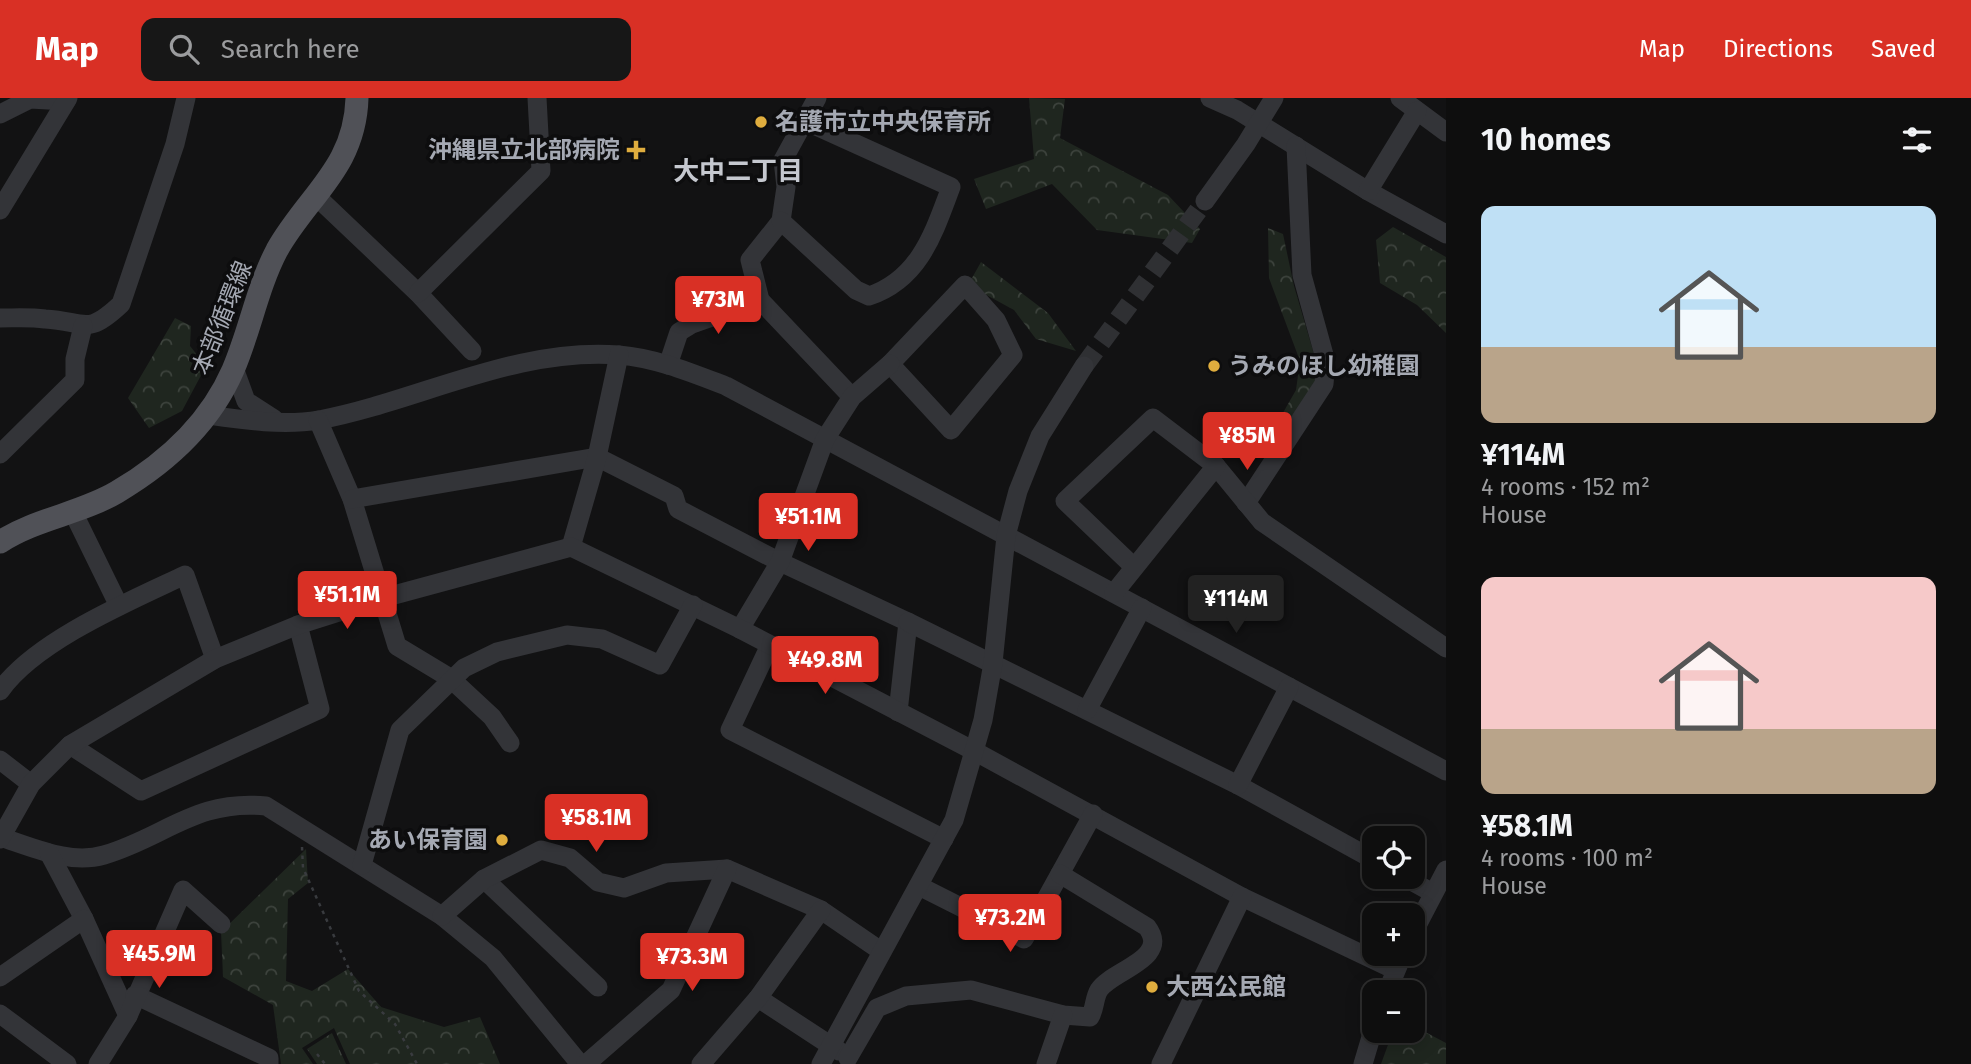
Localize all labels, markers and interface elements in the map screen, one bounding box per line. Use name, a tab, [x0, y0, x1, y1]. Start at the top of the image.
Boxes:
search box	[141, 18, 631, 81]
text: Map	[35, 29, 99, 69]
icon: search	[165, 30, 203, 68]
text: Search here	[221, 34, 360, 65]
text: Map	[1639, 35, 1685, 63]
text: Directions	[1723, 35, 1833, 63]
text: Saved	[1871, 35, 1936, 63]
place label: 名護市立中央保育所	[775, 108, 991, 136]
marker: 名護市立中央保育所	[753, 114, 769, 130]
icon: filters	[1898, 121, 1936, 159]
text: 10 homes	[1481, 122, 1611, 158]
place label: 沖縄県立北部病院	[428, 136, 620, 164]
marker: 沖縄県立北部病院	[626, 140, 646, 160]
district label: 大中二丁目	[673, 156, 803, 187]
icon: home	[1646, 252, 1772, 378]
street label: 本部循環線	[187, 257, 257, 379]
pin: ¥73M	[677, 276, 759, 336]
text: ¥73M	[691, 285, 745, 313]
place label: うみのほし幼稚園	[1228, 352, 1420, 380]
marker: うみのほし幼稚園	[1206, 358, 1222, 374]
pin: ¥85M	[1206, 412, 1288, 472]
text: ¥85M	[1219, 421, 1275, 449]
text: ¥114M	[1481, 437, 1565, 473]
text: 4 rooms · 152 m²	[1481, 473, 1650, 501]
pin: ¥51.1M	[751, 494, 865, 553]
text: House	[1481, 501, 1547, 529]
text: ¥51.1M	[775, 502, 841, 530]
pin: ¥51.1M	[290, 572, 404, 631]
pin: ¥114M	[1187, 575, 1285, 635]
text: ¥51.1M	[314, 580, 380, 608]
text: ¥114M	[1204, 584, 1268, 612]
icon: home	[1646, 623, 1772, 749]
pin: ¥49.8M	[768, 636, 882, 696]
text: ¥49.8M	[788, 645, 862, 673]
pin: ¥58.1M	[539, 794, 653, 854]
text: ¥58.1M	[561, 803, 631, 831]
text: ¥58.1M	[1481, 808, 1573, 844]
place label: あい保育園	[368, 826, 488, 854]
map controls	[1362, 826, 1425, 1043]
button: locate	[1362, 826, 1425, 889]
marker: あい保育園	[494, 832, 510, 848]
text: 4 rooms · 100 m²	[1481, 844, 1653, 872]
text: House	[1481, 872, 1547, 900]
pin: ¥73.2M	[953, 894, 1067, 954]
text: ¥73.2M	[974, 903, 1046, 931]
button: +	[1362, 903, 1425, 966]
pin: ¥45.9M	[102, 930, 216, 990]
pin: ¥73.3M	[635, 934, 749, 993]
text: ¥45.9M	[122, 939, 196, 967]
text: ¥73.3M	[656, 942, 728, 970]
place label: 大西公民館	[1166, 973, 1286, 1001]
marker: 大西公民館	[1144, 979, 1160, 995]
button: −	[1362, 980, 1425, 1043]

